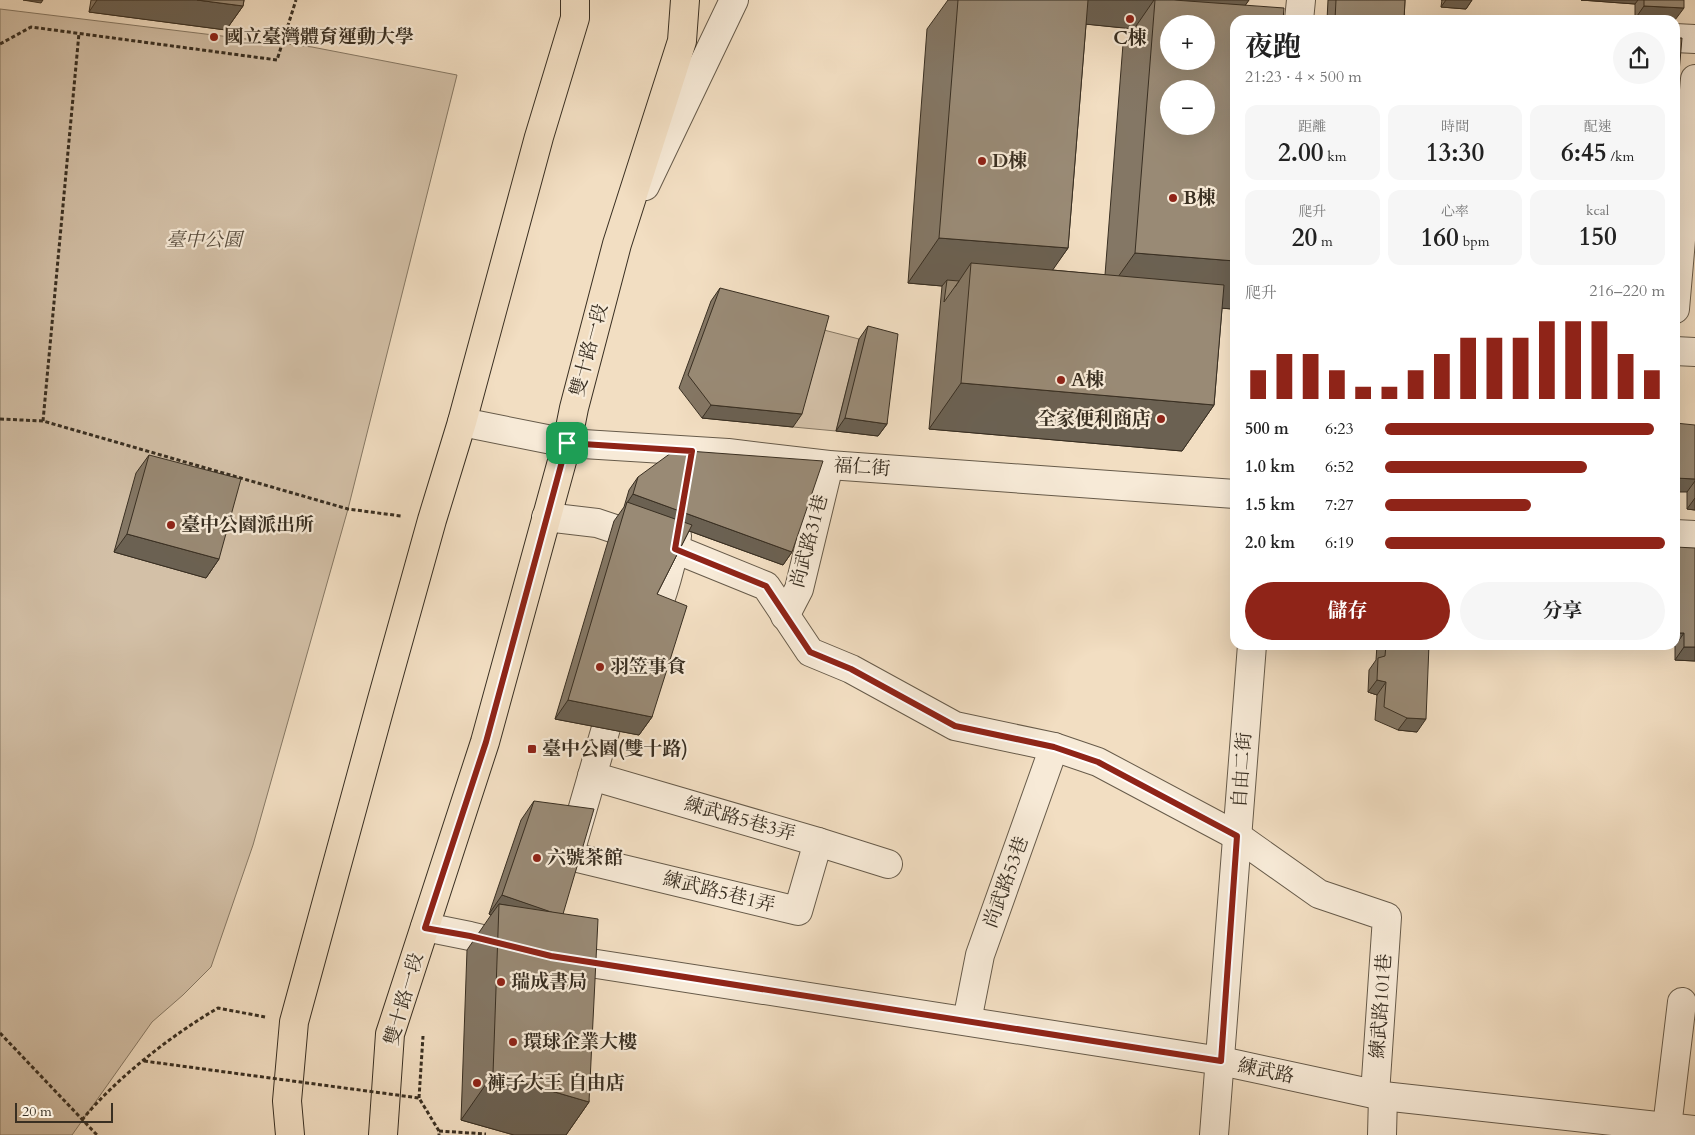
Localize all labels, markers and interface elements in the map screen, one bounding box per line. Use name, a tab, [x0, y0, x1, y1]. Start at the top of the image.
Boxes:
marker: C棟	[1124, 13, 1136, 25]
map controls	[1160, 15, 1215, 135]
button: +	[1160, 15, 1215, 70]
place label: 國立臺灣體育運動大學	[224, 24, 414, 50]
place label: C棟	[1113, 25, 1147, 51]
text: 夜跑	[1245, 28, 1301, 66]
marker: 國立臺灣體育運動大學	[208, 31, 220, 43]
button: share	[1613, 32, 1665, 84]
text: 21:23 · 4 × 500 m	[1245, 66, 1362, 88]
button: −	[1160, 80, 1215, 135]
text: 距離	[1298, 117, 1326, 136]
text: 時間	[1441, 117, 1469, 136]
text: 配速	[1584, 117, 1612, 136]
text: 2.00	[1278, 136, 1324, 170]
text: 13:30	[1426, 136, 1484, 170]
text: 6:45	[1561, 136, 1607, 170]
text: km	[1324, 147, 1347, 166]
text: /km	[1607, 147, 1634, 166]
place label: D棟	[992, 148, 1027, 174]
marker: D棟	[976, 155, 988, 167]
place label: B棟	[1183, 185, 1216, 211]
marker: B棟	[1167, 192, 1179, 204]
text: kcal	[1586, 201, 1609, 220]
text: 爬升	[1298, 202, 1326, 221]
text: 心率	[1441, 202, 1469, 221]
text: 150	[1578, 220, 1617, 254]
text: 20	[1292, 221, 1317, 255]
text: 160	[1420, 221, 1459, 255]
park label: 臺中公園	[166, 227, 245, 253]
text: m	[1317, 232, 1333, 251]
text: bpm	[1459, 232, 1489, 251]
text: 216–220 m	[1589, 280, 1665, 302]
text: 爬升	[1245, 282, 1277, 304]
street label: 雙十路一段	[564, 301, 614, 399]
place label: A棟	[1071, 367, 1104, 393]
marker: A棟	[1055, 374, 1067, 386]
place label: 全家便利商店	[1037, 406, 1151, 432]
marker: 全家便利商店	[1155, 413, 1167, 425]
text: 500 m	[1245, 418, 1289, 440]
text: 6:23	[1325, 418, 1354, 440]
pin	[546, 422, 588, 464]
icon: arrive	[553, 429, 581, 457]
street label: 福仁街	[833, 452, 891, 482]
text: 1.0 km	[1245, 456, 1295, 478]
text: 6:52	[1325, 456, 1354, 478]
street label: 尚武路31巷	[784, 492, 834, 590]
text: 1.5 km	[1245, 494, 1295, 516]
text: 7:27	[1325, 494, 1354, 516]
place label: 臺中公園派出所	[181, 512, 314, 538]
marker: 臺中公園派出所	[165, 519, 177, 531]
text: 2.0 km	[1245, 532, 1295, 554]
text: 6:19	[1325, 532, 1354, 554]
button: 儲存	[1245, 582, 1450, 640]
button: 分享	[1460, 582, 1665, 640]
place label: 羽笠事食	[610, 654, 686, 680]
marker: 羽笠事食	[594, 661, 606, 673]
street label: 自由二街	[1226, 731, 1258, 809]
place label: 臺中公園(雙十路)	[542, 736, 688, 762]
marker: 臺中公園(雙十路)	[526, 743, 538, 755]
street label: 練武路5巷3弄	[681, 791, 799, 847]
street label: 尚武路53巷	[977, 833, 1035, 931]
place label: 六號茶館	[547, 845, 623, 871]
marker: 六號茶館	[531, 852, 543, 864]
street label: 練武路5巷1弄	[660, 866, 778, 918]
street label: 雙十路一段	[378, 950, 430, 1048]
street label: 練武路101巷	[1364, 953, 1398, 1059]
place label: 瑞成書局	[511, 969, 587, 995]
marker: 瑞成書局	[495, 976, 507, 988]
place label: 環球企業大樓	[523, 1029, 637, 1055]
marker: 環球企業大樓	[507, 1036, 519, 1048]
street label: 練武路	[1235, 1052, 1297, 1090]
place label: 褲子大王 自由店	[487, 1070, 625, 1096]
marker: 褲子大王 自由店	[471, 1077, 483, 1089]
scale bar	[15, 1100, 112, 1123]
text: 20 m	[22, 1102, 52, 1121]

